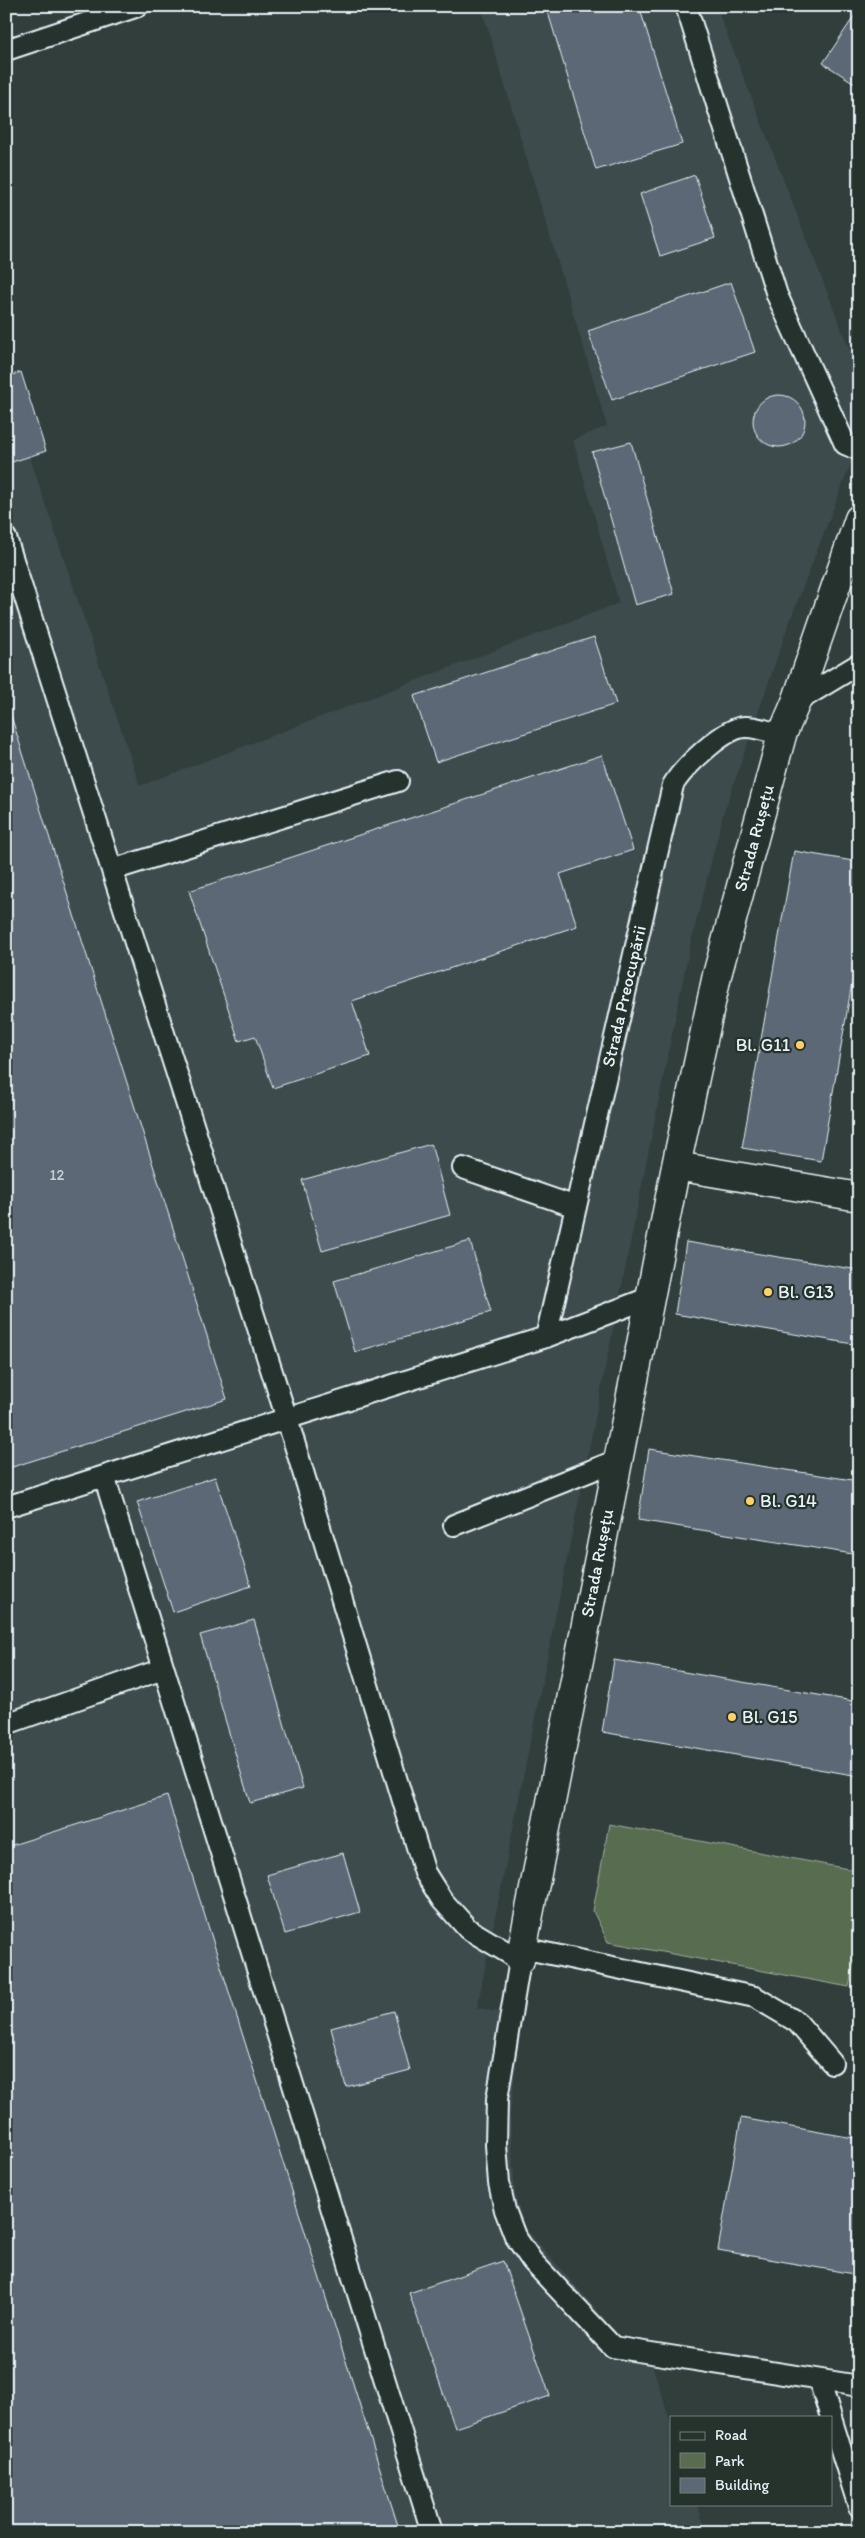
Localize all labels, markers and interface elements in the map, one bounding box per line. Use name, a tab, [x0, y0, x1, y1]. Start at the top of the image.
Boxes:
street label: Strada Rușețu	[729, 782, 779, 894]
street label: Strada Preocupării	[597, 923, 651, 1069]
place label: Bl. G11	[736, 1034, 790, 1056]
marker: Bl. G11	[794, 1039, 806, 1051]
house number: 12	[50, 1166, 65, 1184]
place label: Bl. G13	[778, 1281, 834, 1303]
marker: Bl. G13	[762, 1286, 774, 1298]
place label: Bl. G14	[760, 1490, 817, 1512]
marker: Bl. G14	[744, 1495, 756, 1507]
street label: Strada Rușețu	[576, 1507, 618, 1619]
place label: Bl. G15	[742, 1706, 797, 1728]
marker: Bl. G15	[726, 1711, 738, 1723]
legend	[670, 2416, 832, 2506]
text: Road	[715, 2426, 748, 2444]
text: Park	[715, 2452, 745, 2470]
text: Building	[715, 2476, 769, 2494]

